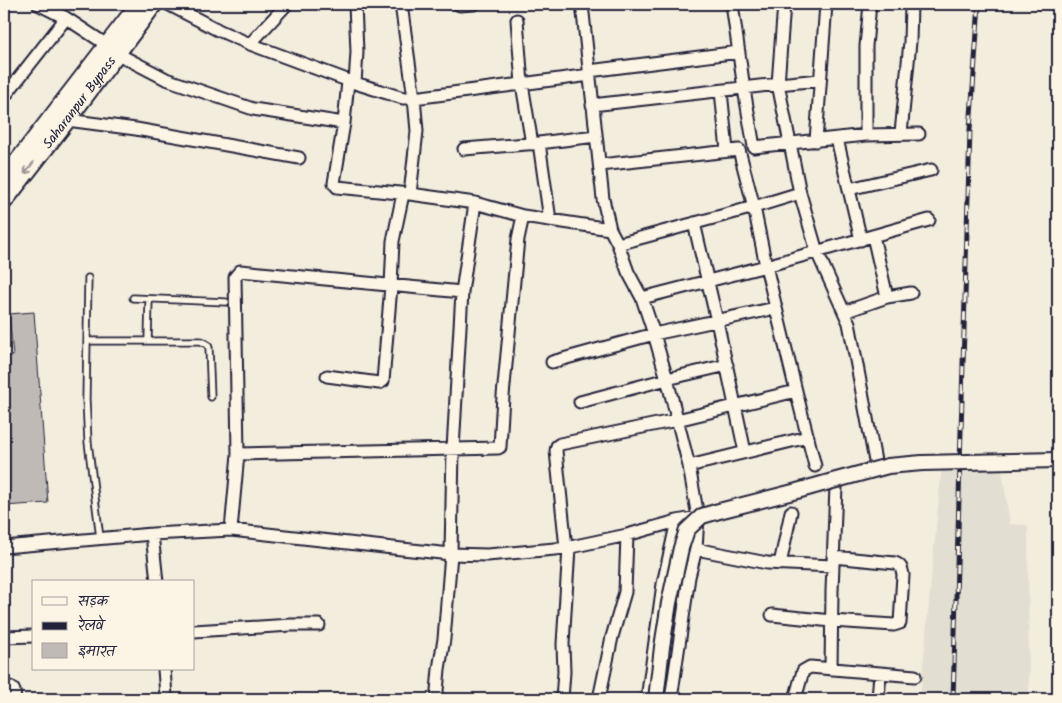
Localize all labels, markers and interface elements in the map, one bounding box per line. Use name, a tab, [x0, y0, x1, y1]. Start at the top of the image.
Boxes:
street label: Saharanpur Bypass	[37, 52, 122, 154]
one-way arrow	[24, 161, 34, 175]
legend	[32, 580, 195, 670]
text: सड़क	[78, 590, 110, 614]
text: रेलवे	[78, 614, 106, 638]
text: इमारत	[78, 640, 118, 664]

